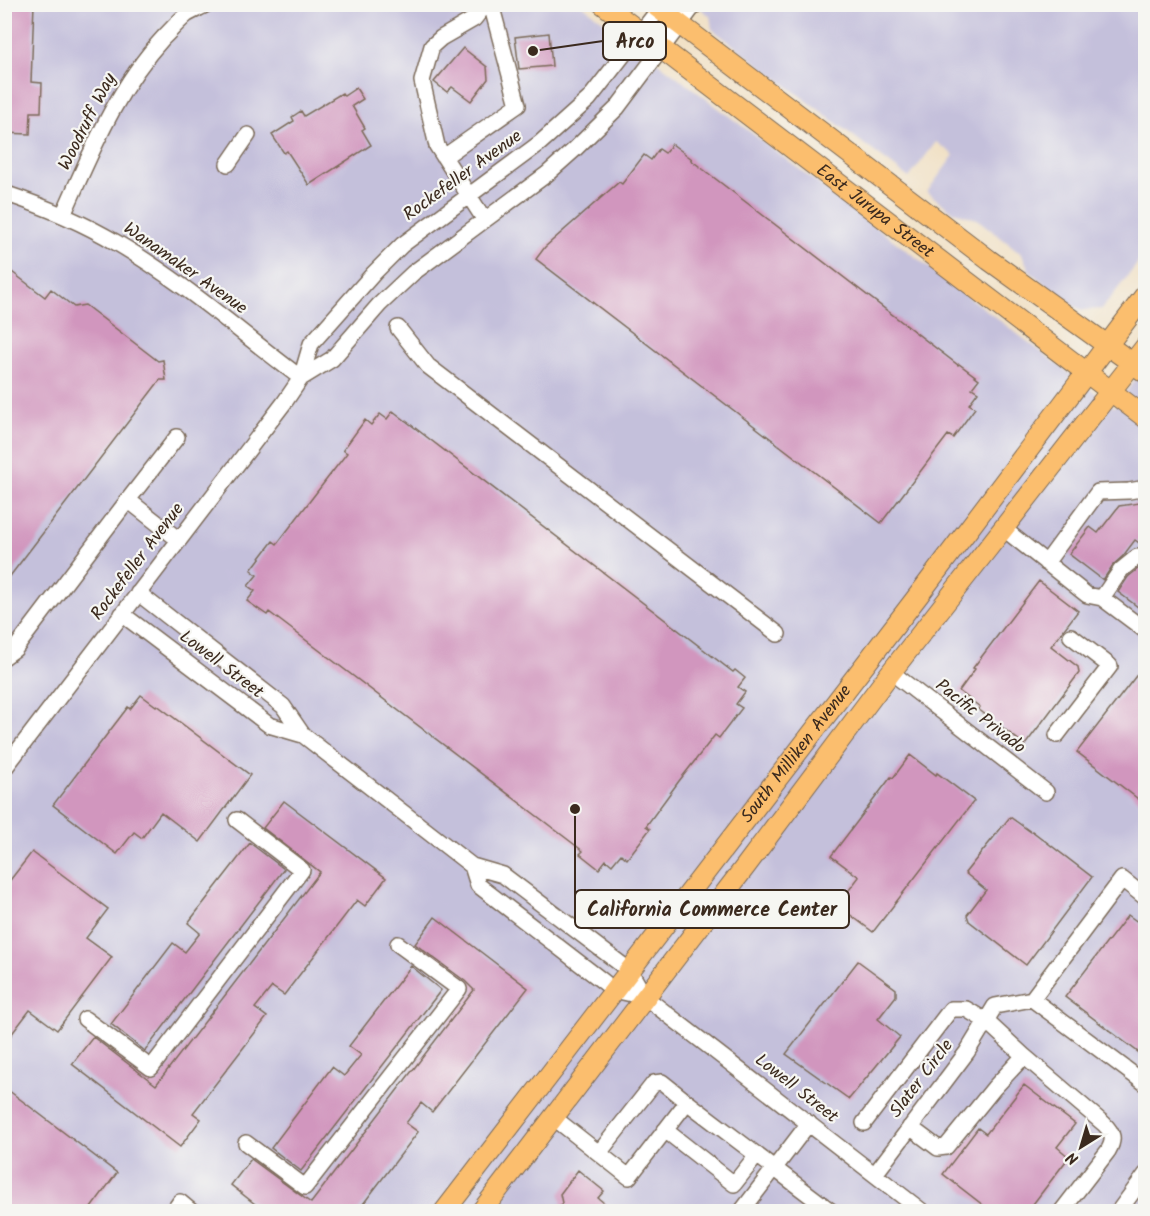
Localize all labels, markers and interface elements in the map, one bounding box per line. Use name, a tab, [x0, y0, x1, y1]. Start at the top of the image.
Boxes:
callout: Arco	[603, 22, 666, 60]
text: Arco	[616, 27, 654, 59]
street label: Woodruff Way	[51, 68, 125, 176]
street label: Rockefeller Avenue	[397, 123, 529, 229]
street label: East Jurupa Street	[809, 157, 941, 267]
street label: Wanamaker Avenue	[117, 215, 253, 323]
street label: Rockefeller Avenue	[84, 497, 192, 627]
street label: Lowell Street	[172, 623, 270, 707]
street label: Pacific Privado	[928, 672, 1032, 762]
street label: South Milliken Avenue	[734, 678, 859, 829]
callout: California Commerce Center	[575, 890, 849, 928]
text: California Commerce Center	[587, 895, 838, 927]
street label: Slater Circle	[883, 1033, 961, 1125]
street label: Lowell Street	[748, 1047, 845, 1132]
north arrow	[1051, 1117, 1111, 1177]
text: N	[1061, 1145, 1084, 1171]

